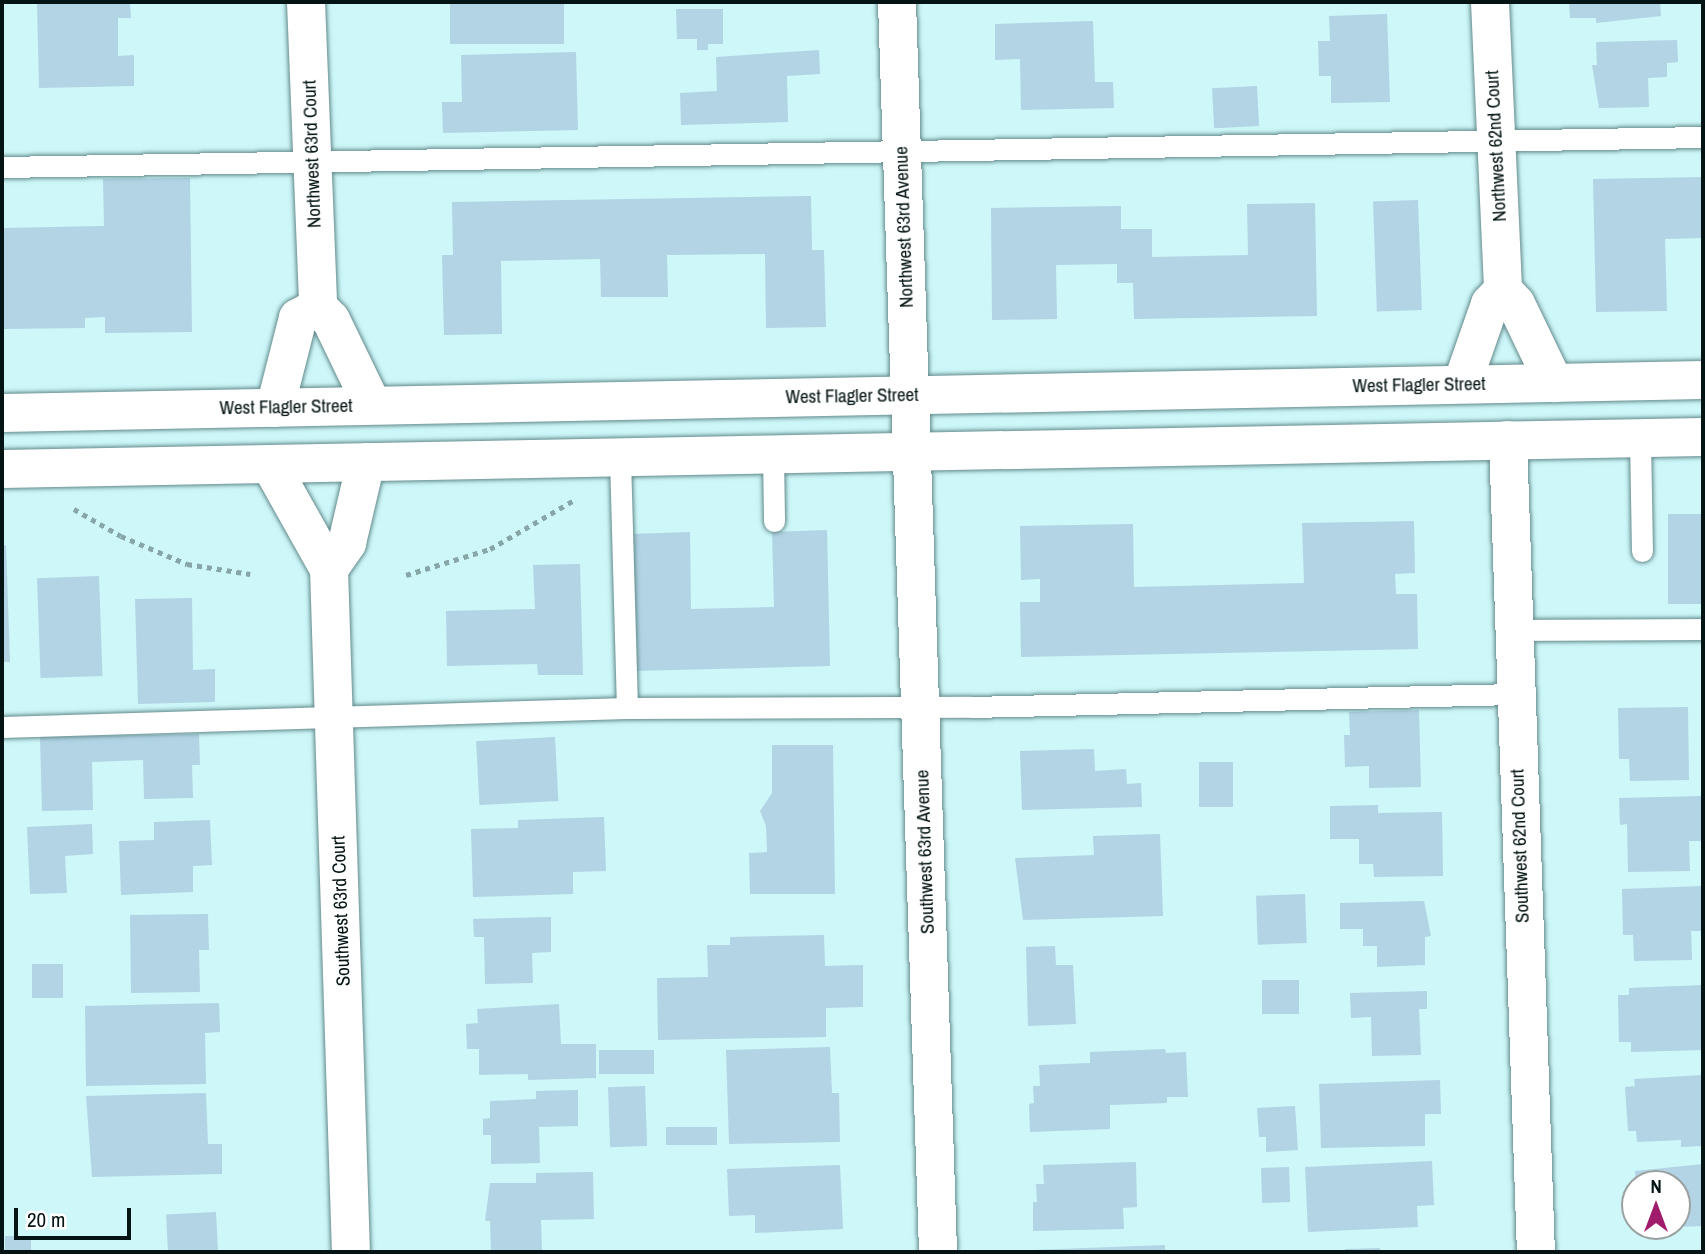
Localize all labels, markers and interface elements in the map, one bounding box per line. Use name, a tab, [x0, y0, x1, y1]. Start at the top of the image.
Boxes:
street label: Northwest 62nd Court	[1481, 70, 1511, 222]
street label: Northwest 63rd Court	[298, 80, 326, 228]
street label: Northwest 63rd Avenue	[890, 145, 918, 309]
street label: West Flagler Street	[1352, 372, 1486, 398]
street label: West Flagler Street	[785, 383, 919, 409]
street label: West Flagler Street	[219, 394, 353, 420]
street label: Southwest 63rd Avenue	[911, 769, 939, 935]
street label: Southwest 62nd Court	[1506, 769, 1534, 923]
street label: Southwest 63rd Court	[327, 835, 355, 987]
north arrow	[1621, 1170, 1691, 1240]
text: N	[1650, 1173, 1662, 1199]
scale bar	[18, 1194, 135, 1238]
text: 20 m	[27, 1205, 65, 1234]

